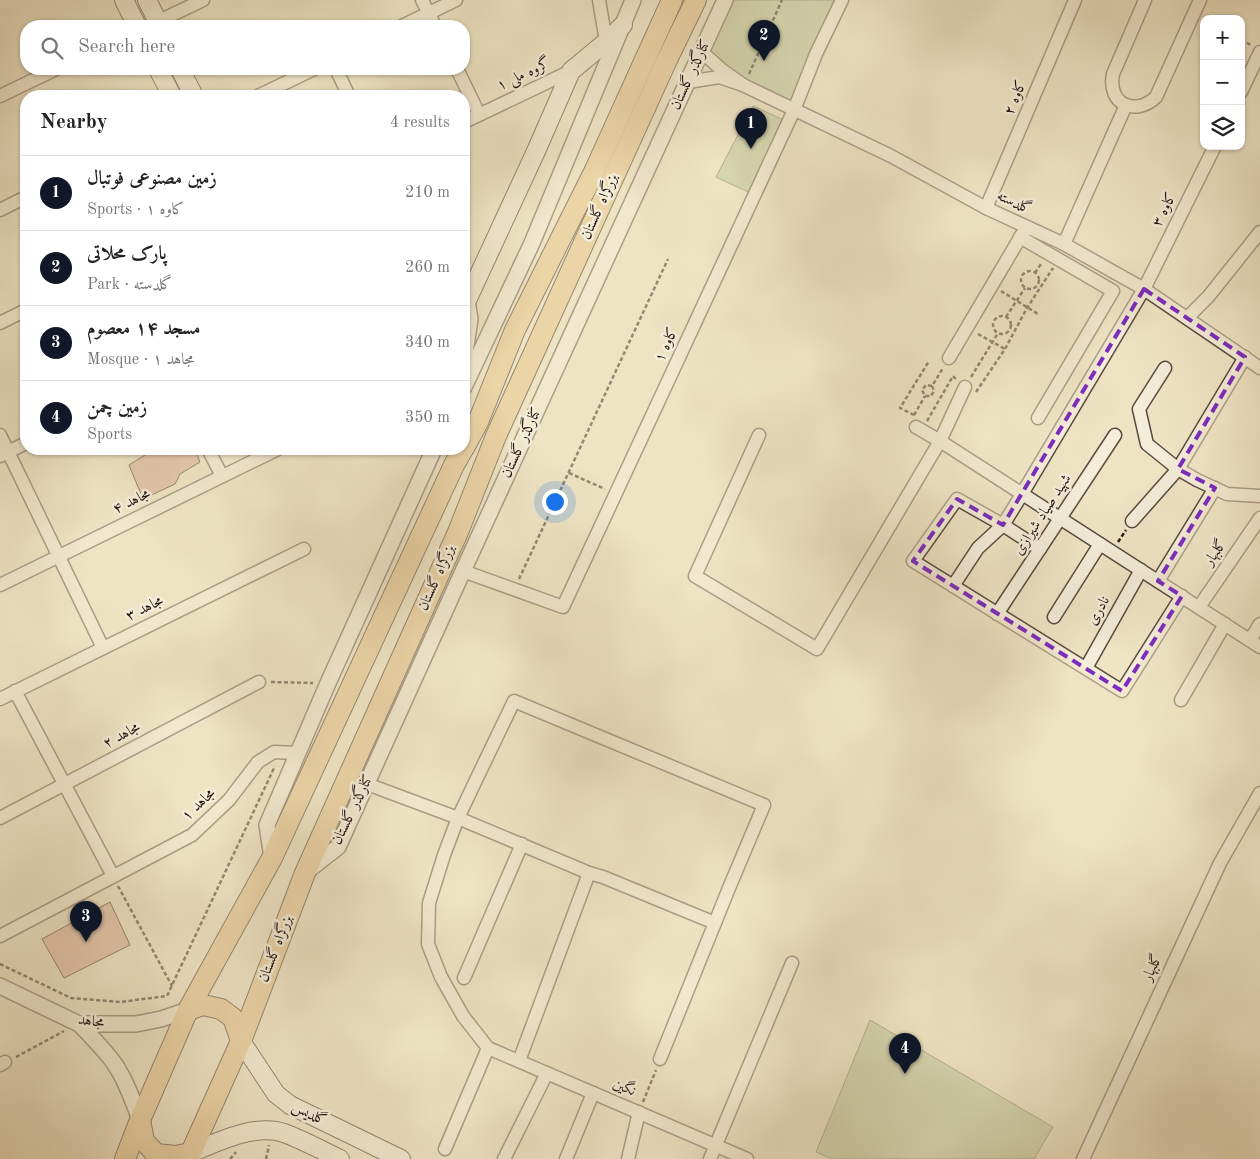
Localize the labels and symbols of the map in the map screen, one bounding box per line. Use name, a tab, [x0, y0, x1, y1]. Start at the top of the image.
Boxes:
pin: 2	[748, 20, 780, 61]
street label: کنارگذر گلستان	[664, 35, 714, 113]
street label: گروه ملی ۱	[493, 52, 554, 96]
street label: کاوه ۲	[1001, 78, 1030, 118]
pin: 1	[735, 108, 767, 149]
street label: بزرگراه گلستان	[575, 170, 621, 242]
street label: گلدسته	[994, 186, 1035, 217]
street label: کاوه ۳	[1149, 190, 1180, 230]
street label: کاوه ۱	[652, 325, 681, 365]
street label: کنارگذر گلستان	[495, 403, 545, 481]
street label: شهید صیاد شیرازی	[1011, 472, 1075, 559]
street label: مجاهد ۴	[111, 487, 153, 517]
your location	[542, 489, 568, 515]
street label: گلبهار	[1198, 536, 1231, 571]
street label: بزرگراه گلستان	[412, 541, 458, 613]
street label: مجاهد ۳	[124, 594, 166, 624]
street label: نادری	[1085, 594, 1113, 628]
street label: مجاهد ۲	[101, 720, 143, 752]
street label: کنارگذر گلستان	[325, 770, 376, 847]
street label: ۱ مجاهد	[179, 786, 219, 824]
pin: 3	[70, 901, 102, 942]
street label: بزرگراه گلستان	[253, 912, 296, 984]
street label: گلبهار	[1137, 951, 1167, 986]
street label: مجاهد	[77, 1013, 105, 1031]
pin: 4	[889, 1033, 921, 1074]
street label: نگین	[610, 1073, 639, 1099]
street label: گلدیس	[289, 1096, 330, 1130]

